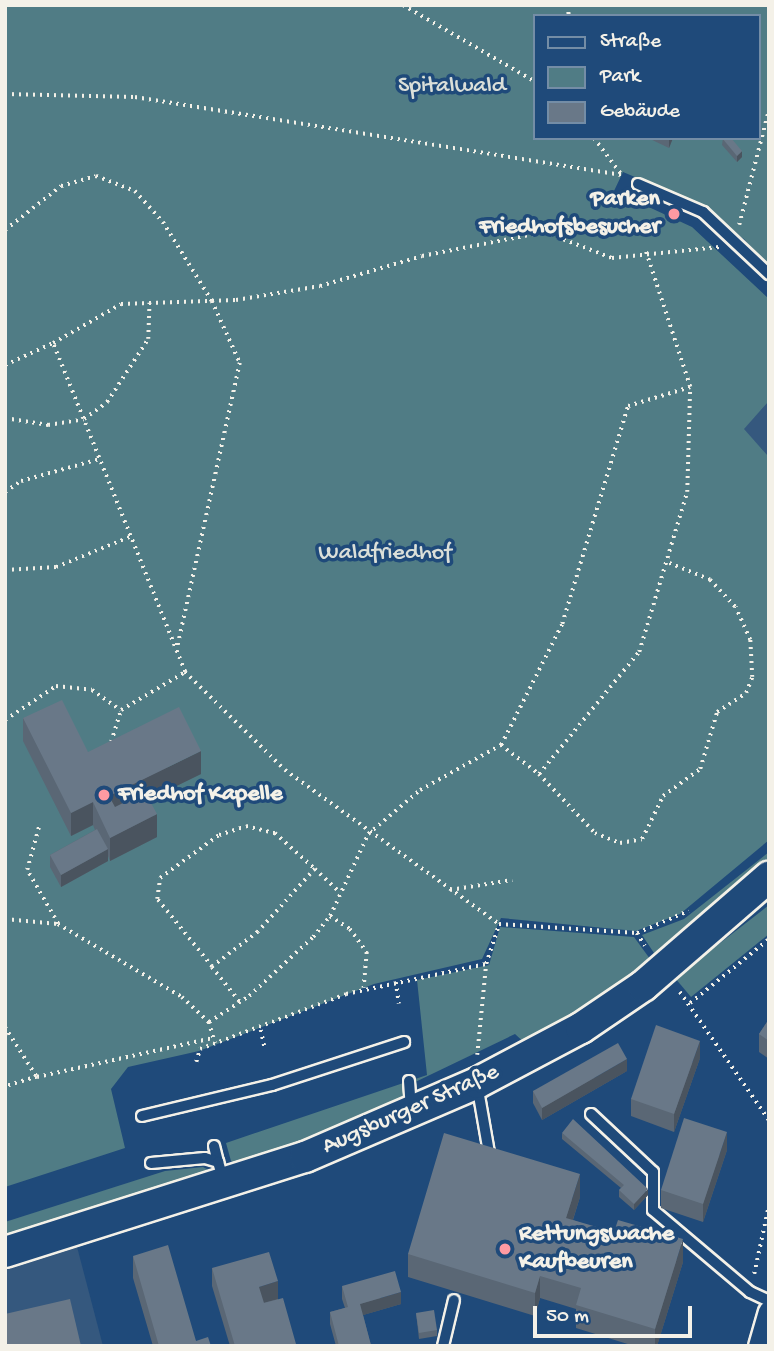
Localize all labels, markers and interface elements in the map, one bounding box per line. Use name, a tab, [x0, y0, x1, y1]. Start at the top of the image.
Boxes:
legend	[532, 14, 760, 140]
text: Straße	[600, 30, 661, 55]
text: Park	[600, 65, 640, 90]
park label: Spitalwald	[398, 73, 506, 101]
text: Gebäude	[600, 100, 680, 125]
place label: Parken Friedhofsbesucher	[479, 186, 660, 242]
marker: Parken Friedhofsbesucher	[666, 206, 682, 222]
park label: Waldfriedhof	[318, 540, 452, 568]
place label: Friedhof Kapelle	[118, 781, 283, 809]
marker: Friedhof Kapelle	[96, 787, 112, 803]
street label: Augsburger Straße	[318, 1058, 504, 1162]
place label: Rettungswache Kaufbeuren	[519, 1221, 674, 1277]
marker: Rettungswache Kaufbeuren	[497, 1241, 513, 1257]
scale bar	[536, 1292, 695, 1336]
text: 50 m	[546, 1305, 589, 1330]

